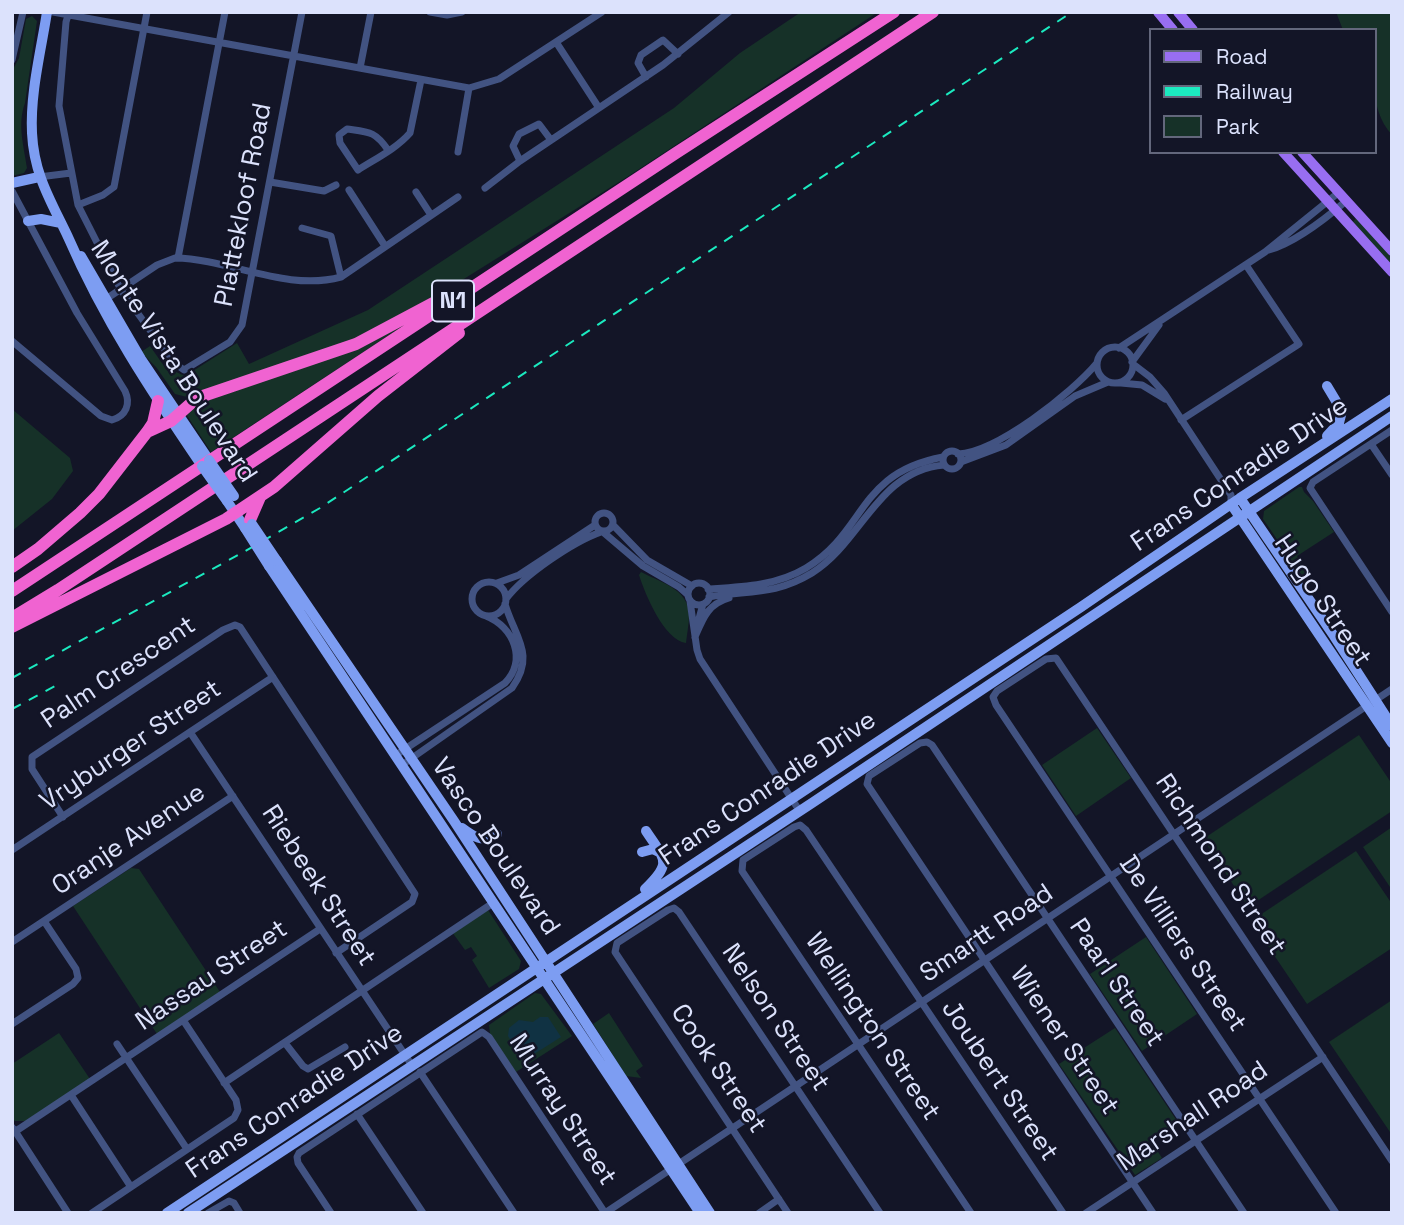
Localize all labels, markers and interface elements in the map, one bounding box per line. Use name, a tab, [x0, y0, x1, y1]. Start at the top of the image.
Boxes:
legend	[1148, 28, 1376, 154]
text: Road	[1216, 43, 1268, 70]
text: Railway	[1216, 78, 1293, 105]
street label: Plattekloof Road	[209, 101, 279, 309]
text: Park	[1216, 113, 1260, 140]
street label: Monte Vista Boulevard	[83, 235, 263, 489]
road number: N1	[432, 280, 474, 322]
street label: Frans Conradie Drive	[1126, 391, 1354, 559]
street label: Hugo Street	[1267, 529, 1377, 673]
street label: Palm Crescent	[36, 610, 202, 736]
street label: Vryburger Street	[35, 674, 227, 818]
street label: Frans Conradie Drive	[654, 705, 882, 873]
street label: Vasco Boulevard	[424, 752, 566, 942]
street label: Richmond Street	[1148, 769, 1292, 961]
street label: Oranje Avenue	[47, 777, 211, 903]
street label: Riebeek Street	[254, 800, 382, 972]
street label: De Villiers Street	[1112, 850, 1252, 1038]
street label: Smartt Road	[914, 878, 1060, 990]
street label: Paarl Street	[1062, 913, 1170, 1053]
street label: Nassau Street	[130, 914, 294, 1038]
street label: Wellington Street	[798, 927, 946, 1127]
street label: Nelson Street	[714, 938, 836, 1098]
street label: Wiener Street	[1003, 961, 1125, 1121]
street label: Joubert Street	[934, 995, 1064, 1167]
street label: Cook Street	[663, 999, 773, 1139]
street label: Frans Conradie Drive	[181, 1018, 409, 1186]
street label: Murray Street	[501, 1028, 623, 1192]
street label: Marshall Road	[1112, 1055, 1274, 1179]

